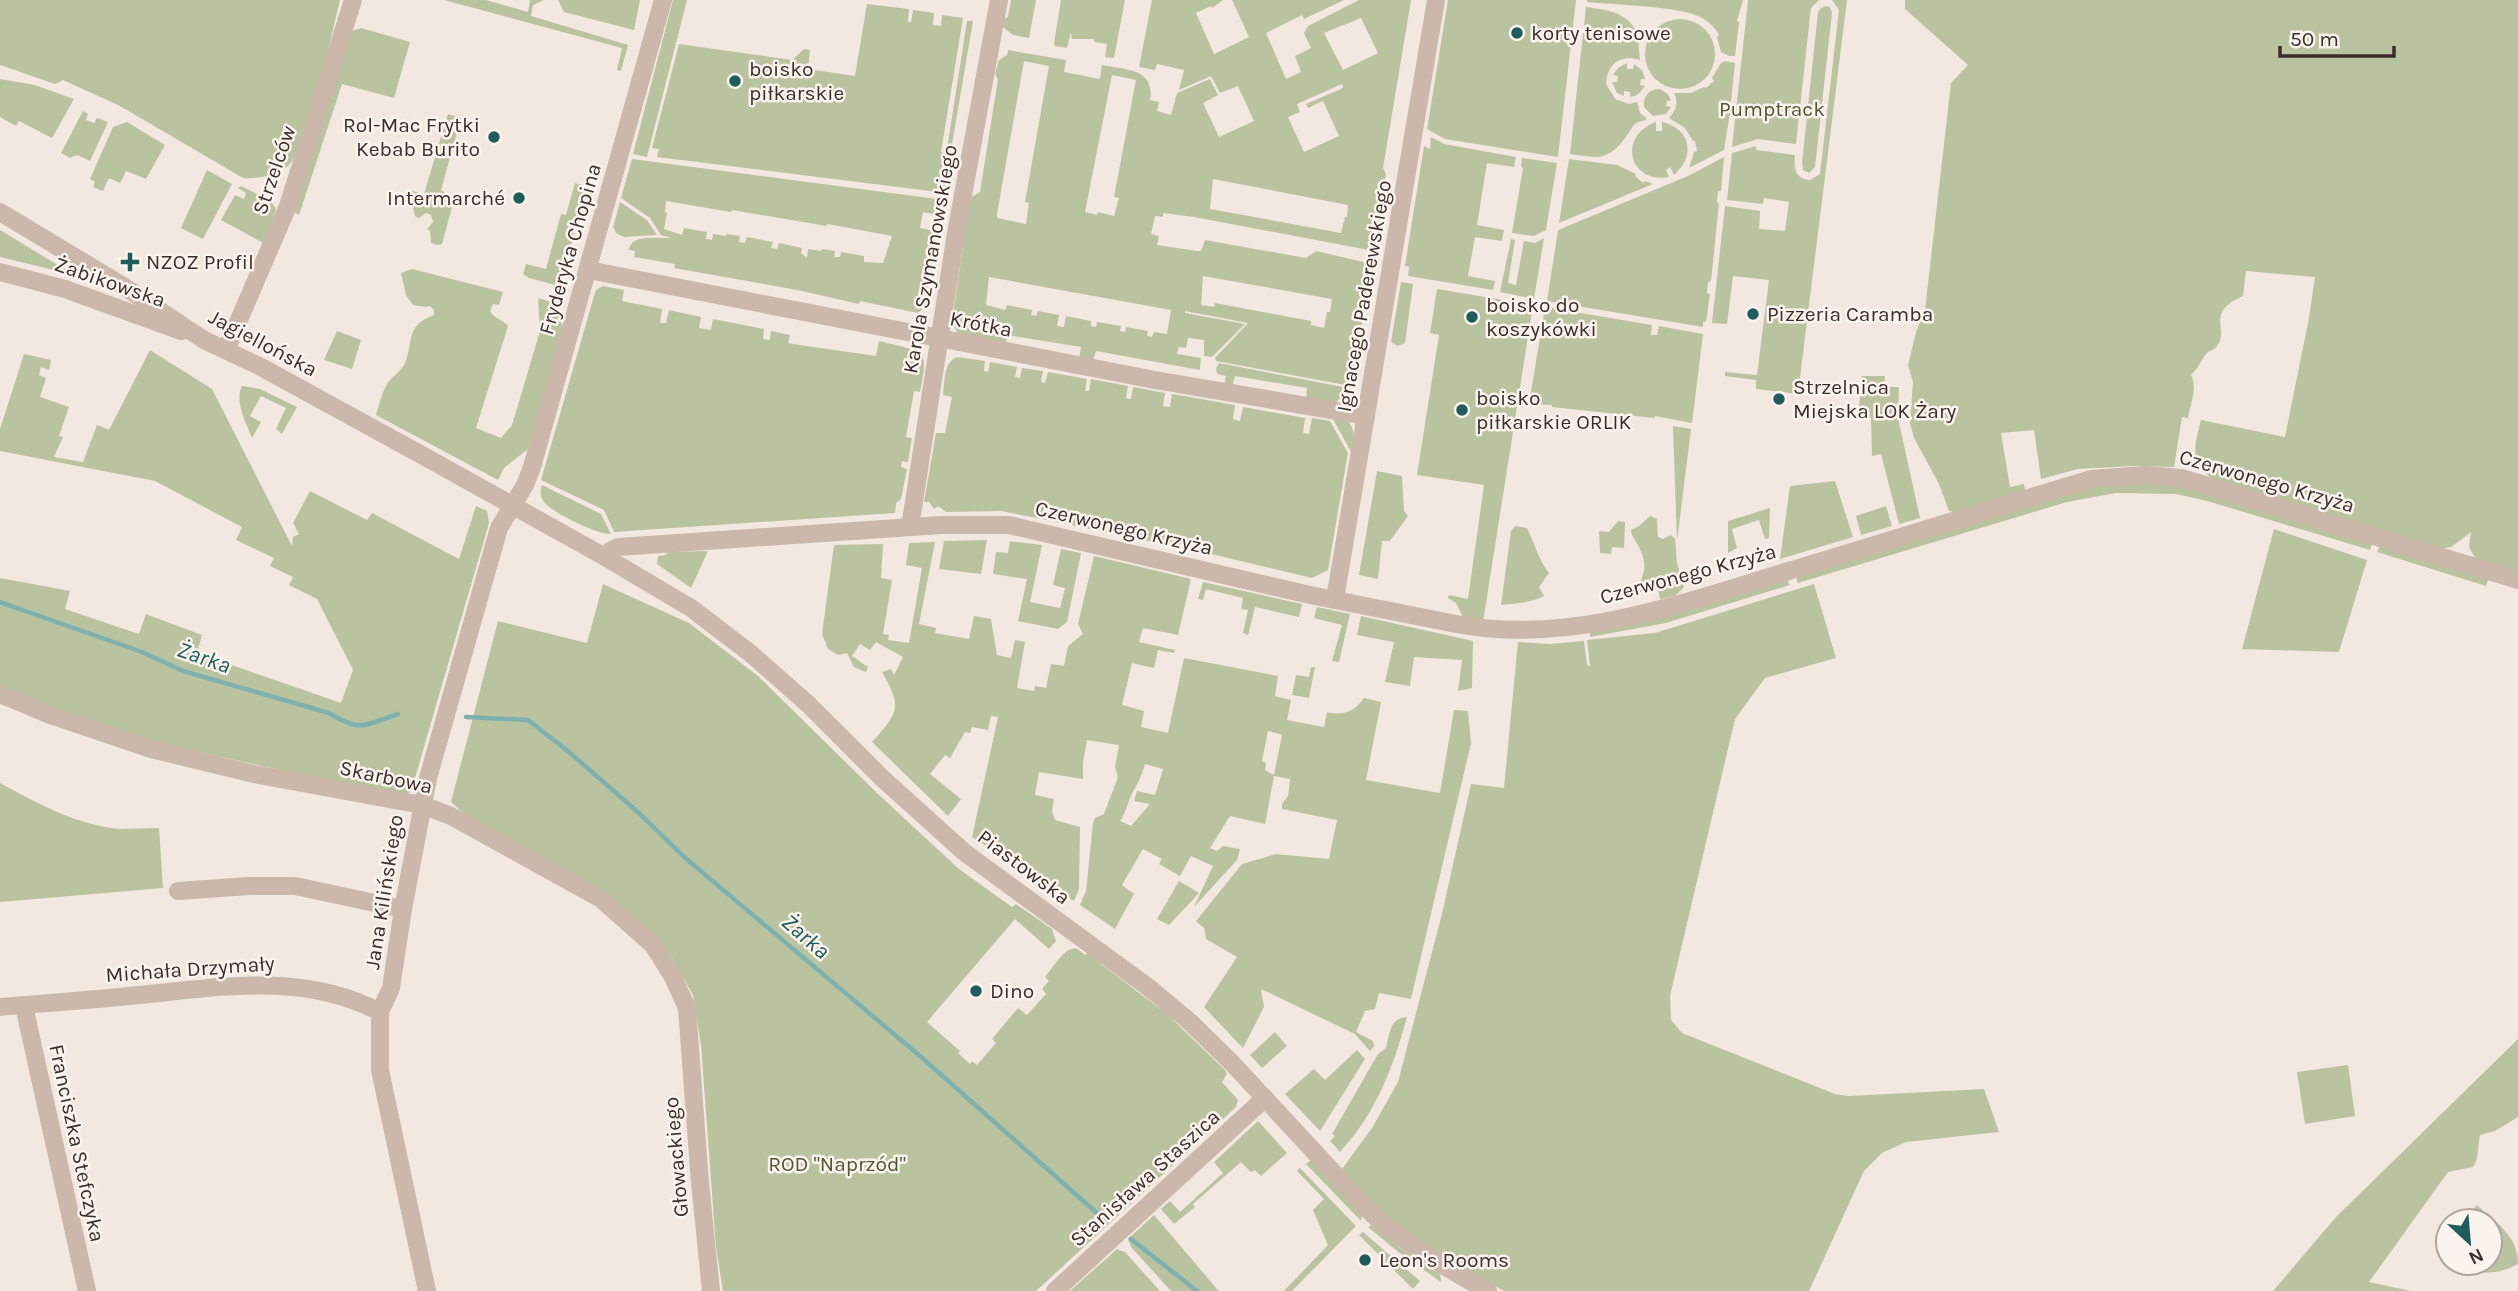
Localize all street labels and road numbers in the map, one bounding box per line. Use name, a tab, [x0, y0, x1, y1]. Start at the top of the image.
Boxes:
street label: Strzelców	[248, 122, 300, 218]
street label: Karola Szymanowskiego	[898, 143, 962, 375]
street label: Fryderyka Chopina	[534, 161, 606, 337]
street label: Ignacego Paderewskiego	[1332, 178, 1396, 414]
street label: Żabikowska	[51, 252, 169, 312]
street label: Jagiellońska	[205, 304, 321, 382]
street label: Krótka	[948, 306, 1014, 342]
street label: Czerwonego Krzyża	[2177, 444, 2357, 518]
street label: Czerwonego Krzyża	[1033, 496, 1215, 560]
street label: Czerwonego Krzyża	[1597, 539, 1779, 609]
street label: Skarbowa	[337, 755, 435, 799]
street label: Jana Kilińskiego	[360, 813, 408, 971]
street label: Piastowska	[973, 824, 1075, 910]
street label: Michała Drzymały	[105, 951, 276, 987]
street label: Franciszka Stefczyka	[44, 1042, 110, 1244]
street label: Głowackiego	[659, 1096, 693, 1218]
street label: Stanisława Staszica	[1065, 1104, 1225, 1252]

